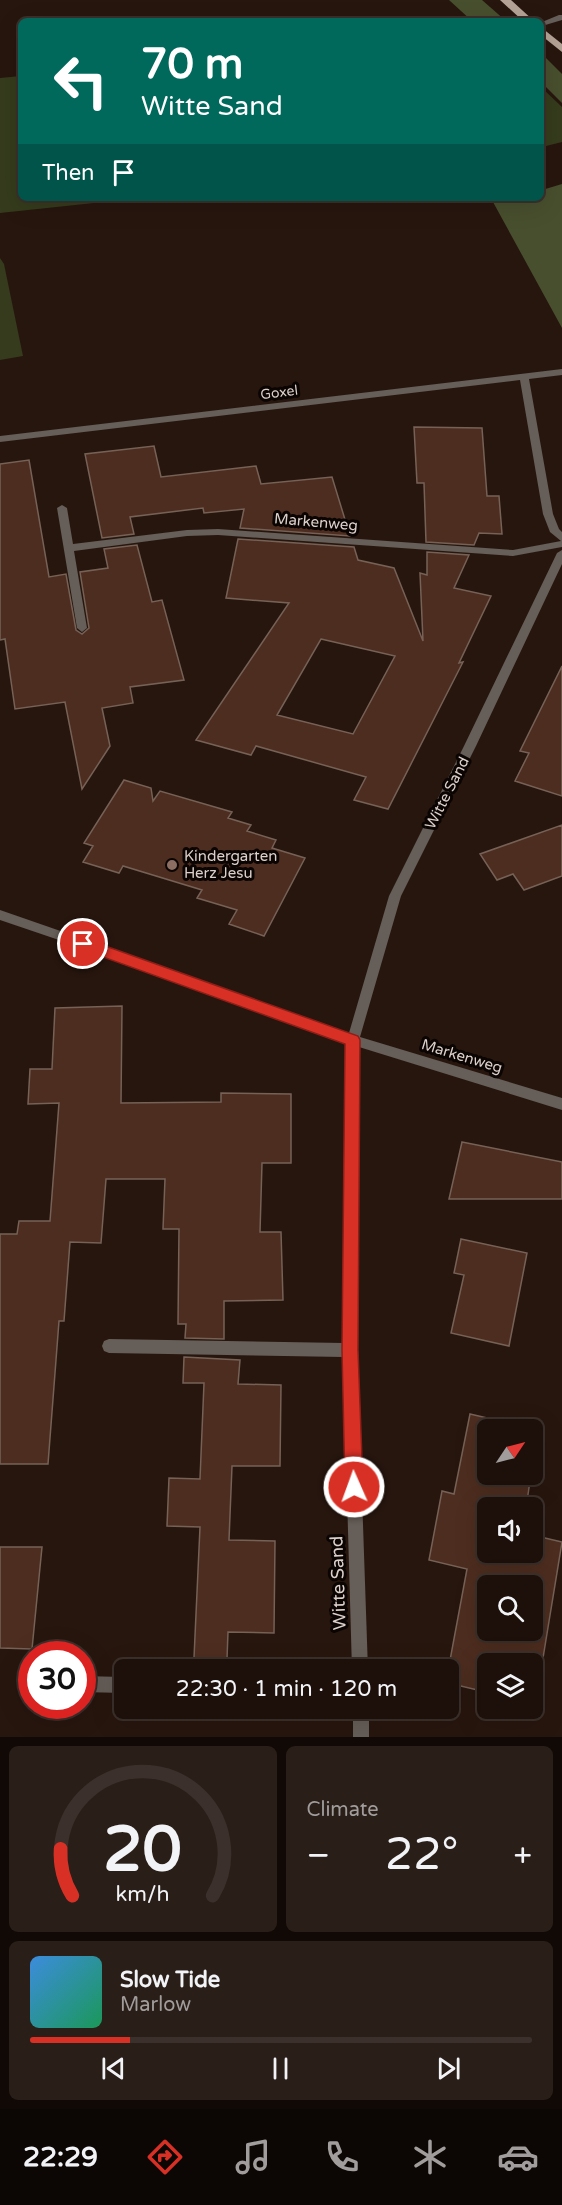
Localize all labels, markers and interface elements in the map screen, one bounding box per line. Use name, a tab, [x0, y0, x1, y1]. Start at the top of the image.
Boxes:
text: 70 m	[141, 39, 243, 90]
icon: left	[42, 42, 120, 120]
text: Witte Sand	[141, 90, 283, 123]
icon: arrive	[107, 156, 140, 189]
text: Then	[42, 160, 95, 186]
street label: Goxel	[259, 382, 299, 403]
street label: Markenweg	[273, 509, 359, 535]
street label: Witte Sand	[421, 754, 473, 832]
place label: Kindergarten Herz Jesu	[184, 847, 277, 882]
marker: Kindergarten Herz Jesu	[165, 858, 179, 872]
pin	[57, 918, 108, 969]
icon: arrive	[66, 927, 99, 960]
street label: Markenweg	[419, 1035, 505, 1077]
north arrow	[477, 1419, 543, 1485]
map controls	[477, 1419, 543, 1719]
position arrow	[322, 1455, 386, 1519]
button: sound	[477, 1497, 543, 1563]
street label: Witte Sand	[325, 1535, 351, 1631]
button: search	[477, 1575, 543, 1641]
speed limit sign: 30	[18, 1641, 96, 1719]
button: layers	[477, 1653, 543, 1719]
text: 22:30 · 1 min · 120 m	[176, 1676, 397, 1702]
text: Climate	[307, 1798, 379, 1822]
text: 20	[104, 1813, 182, 1888]
text: 22°	[385, 1828, 458, 1882]
text: −	[307, 1836, 330, 1875]
text: +	[513, 1836, 532, 1875]
text: km/h	[116, 1881, 170, 1907]
text: Slow Tide	[120, 1967, 220, 1993]
text: Marlow	[120, 1993, 191, 2017]
icon: previous	[97, 2052, 130, 2085]
icon: pause	[264, 2052, 297, 2085]
icon: next	[432, 2052, 465, 2085]
icon: directions	[144, 2136, 186, 2178]
icon: music	[232, 2136, 274, 2178]
icon: phone	[321, 2136, 363, 2178]
icon: climate	[409, 2136, 451, 2178]
icon: car	[497, 2136, 539, 2178]
text: 22:29	[23, 2141, 98, 2174]

